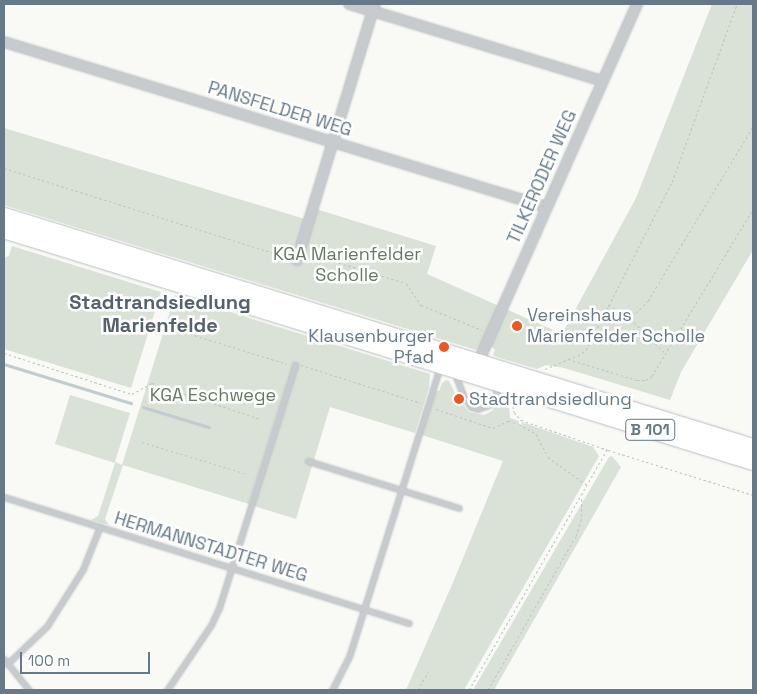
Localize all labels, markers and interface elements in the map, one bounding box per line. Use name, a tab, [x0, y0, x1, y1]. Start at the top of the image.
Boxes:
street label: PANSFELDER WEG	[205, 77, 355, 141]
street label: TILKERODER WEG	[503, 107, 581, 247]
park label: KGA Marienfelder Scholle	[273, 244, 421, 286]
district label: Stadtrandsiedlung Marienfelde	[69, 291, 251, 338]
place label: Vereinshaus Marienfelder Scholle	[527, 305, 705, 348]
marker: Vereinshaus Marienfelder Scholle	[511, 320, 523, 332]
place label: Klausenburger Pfad	[308, 326, 434, 368]
marker: Klausenburger Pfad	[438, 341, 450, 353]
park label: KGA Eschwege	[150, 384, 276, 406]
place label: Stadtrandsiedlung	[469, 388, 632, 410]
marker: Stadtrandsiedlung	[453, 393, 465, 405]
road number: B 101	[625, 416, 675, 444]
street label: HERMANNSTADTER WEG	[112, 507, 310, 587]
scale bar	[22, 642, 152, 674]
text: 100 m	[28, 651, 70, 670]

